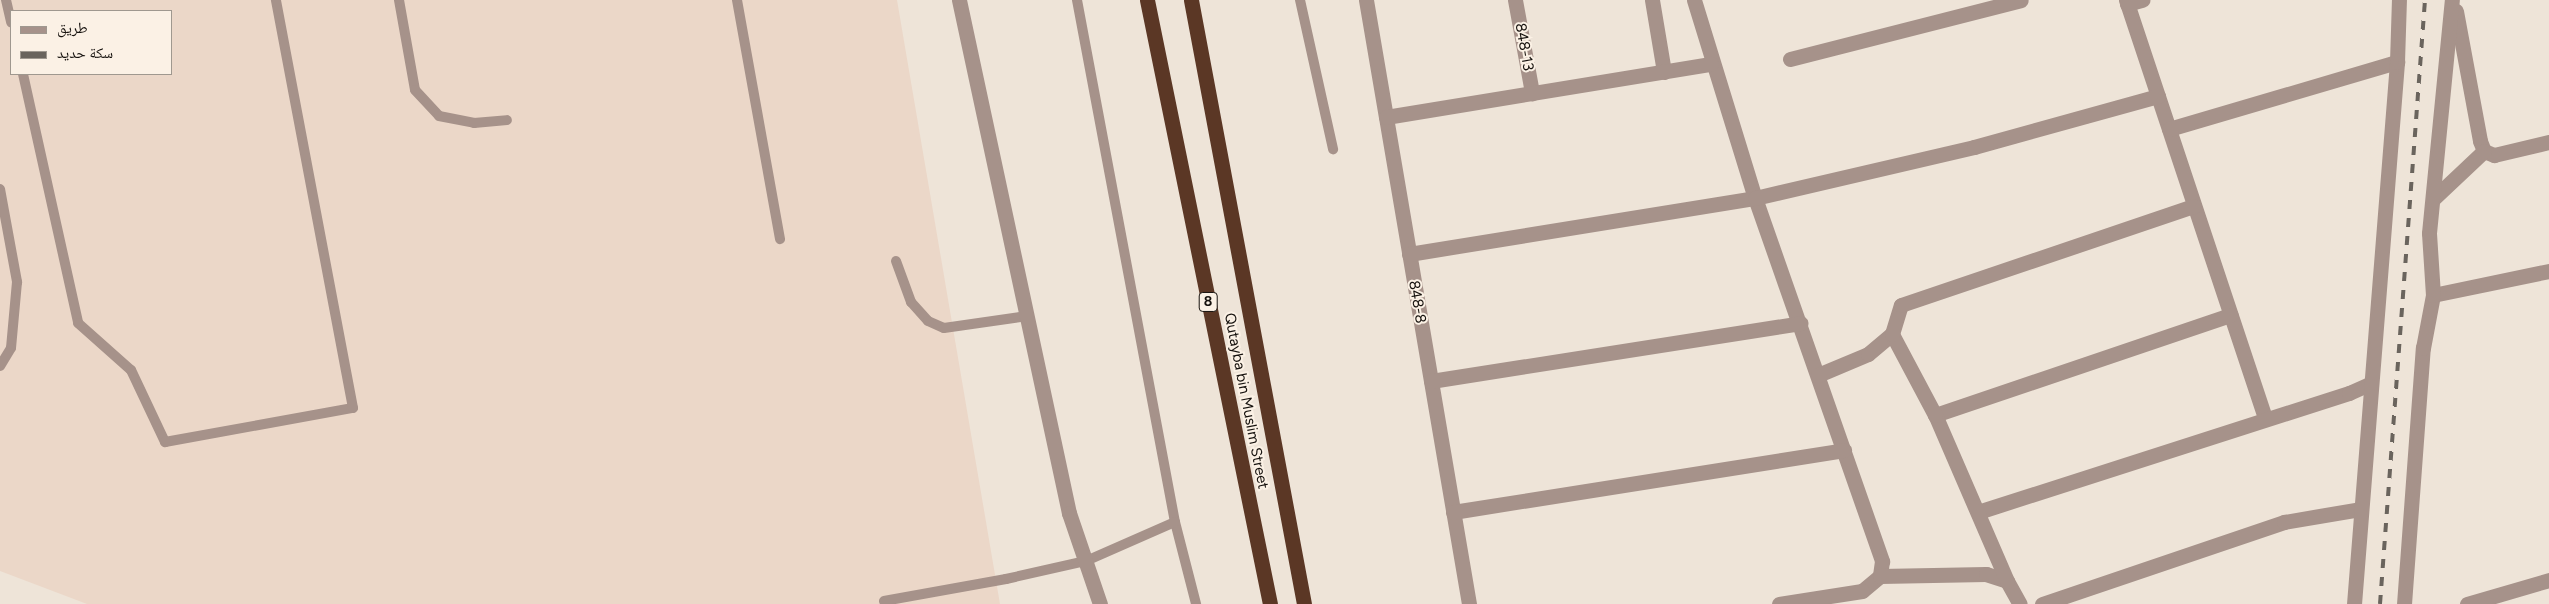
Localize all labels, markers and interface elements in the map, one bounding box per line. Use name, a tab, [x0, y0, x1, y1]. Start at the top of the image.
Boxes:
legend	[10, 10, 172, 75]
text: طريق	[57, 19, 88, 37]
street label: 848-13	[1511, 22, 1537, 72]
text: سكة حديد	[57, 44, 113, 62]
street label: 848-8	[1404, 279, 1430, 325]
road number: 8	[1198, 290, 1218, 314]
street label: Qutayba bin Muslim Street	[1220, 311, 1272, 491]

